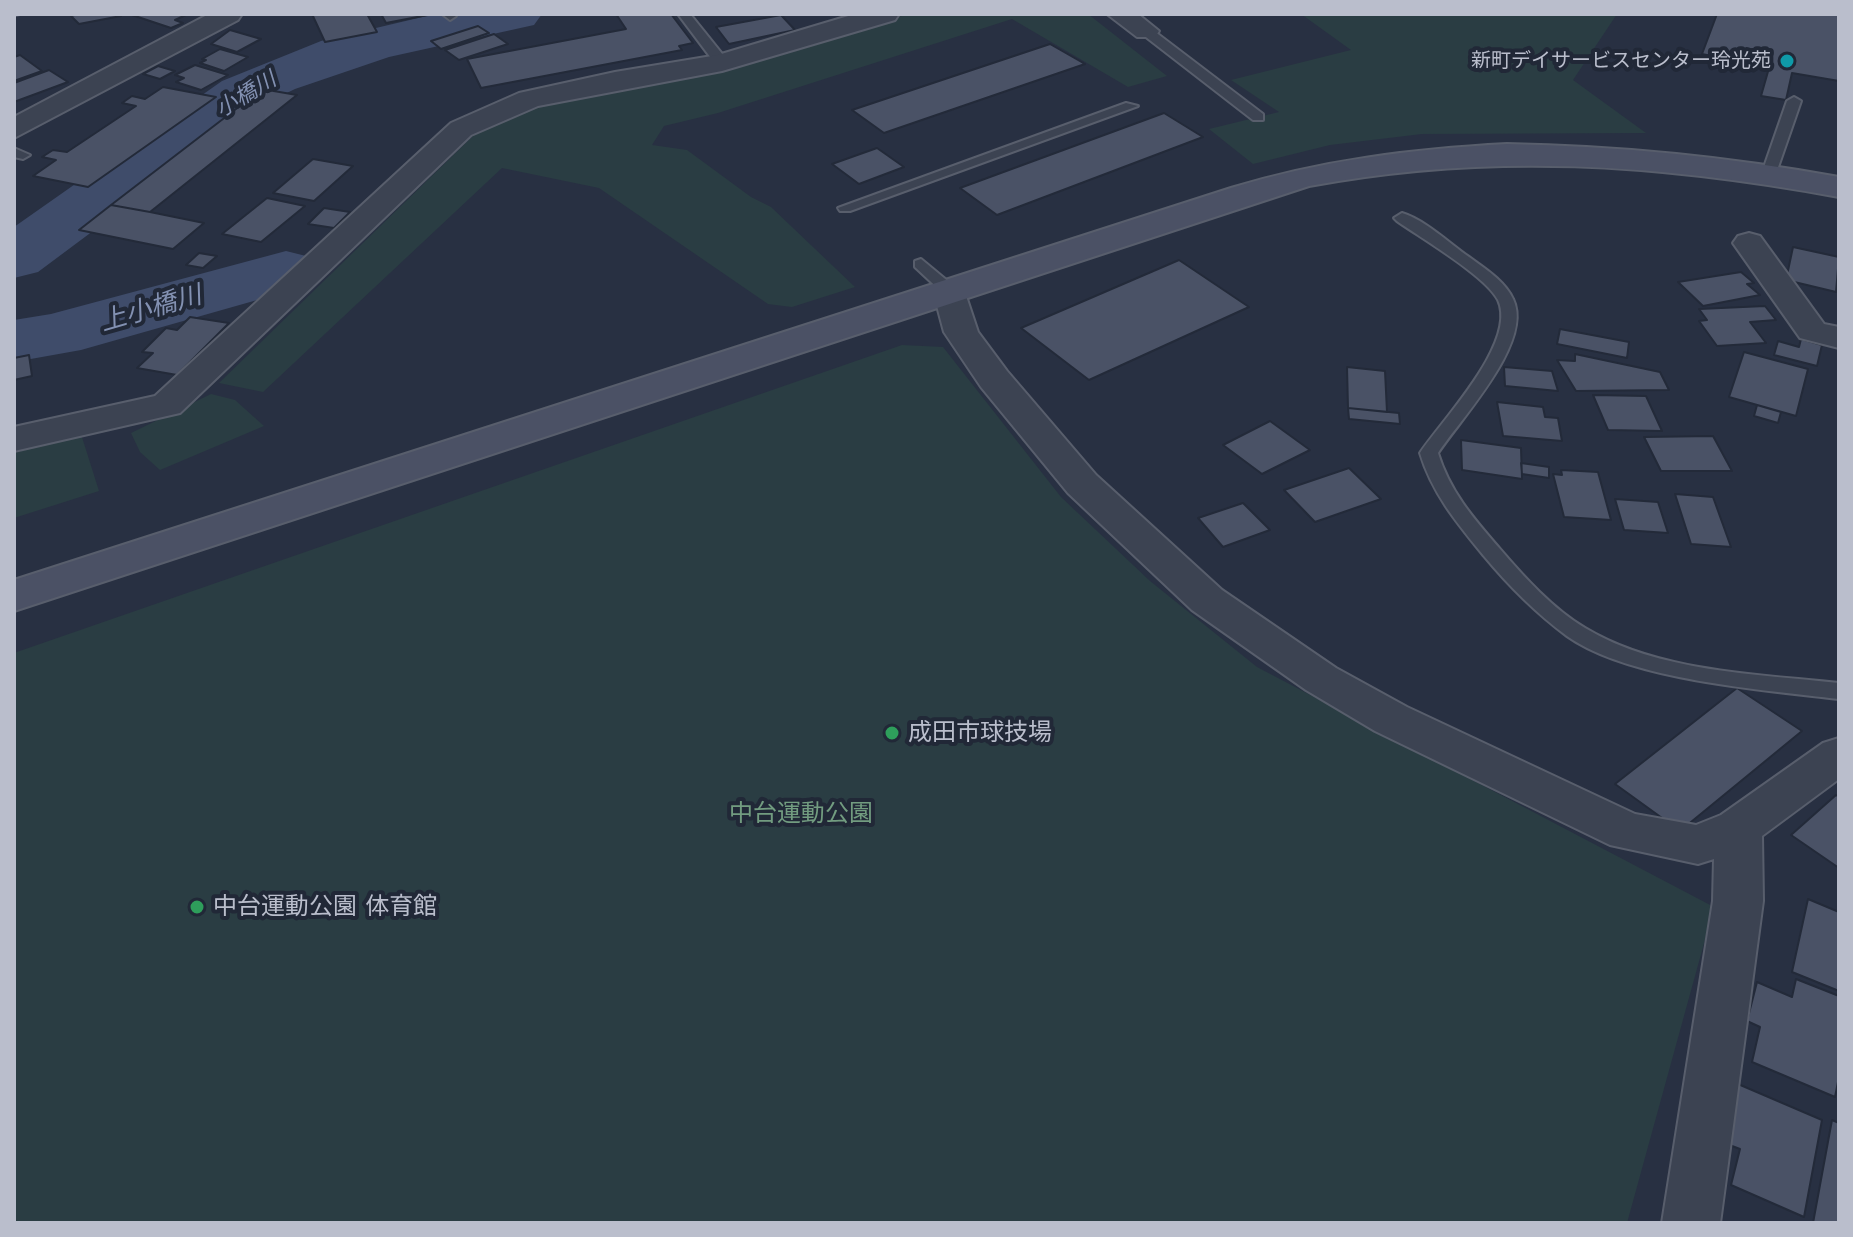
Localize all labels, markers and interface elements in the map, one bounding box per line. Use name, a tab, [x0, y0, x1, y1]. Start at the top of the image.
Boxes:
place label: 新町デイサービスセンター玲光苑	[1471, 49, 1771, 73]
marker: 新町デイサービスセンター玲光苑	[1778, 52, 1796, 70]
water label: 小橋川	[211, 67, 281, 123]
water label: 上小橋川	[97, 280, 205, 338]
place label: 成田市球技場	[908, 719, 1052, 747]
marker: 成田市球技場	[883, 724, 901, 742]
park label: 中台運動公園	[729, 800, 873, 828]
place label: 中台運動公園 体育館	[213, 893, 437, 921]
marker: 中台運動公園 体育館	[188, 898, 206, 916]

